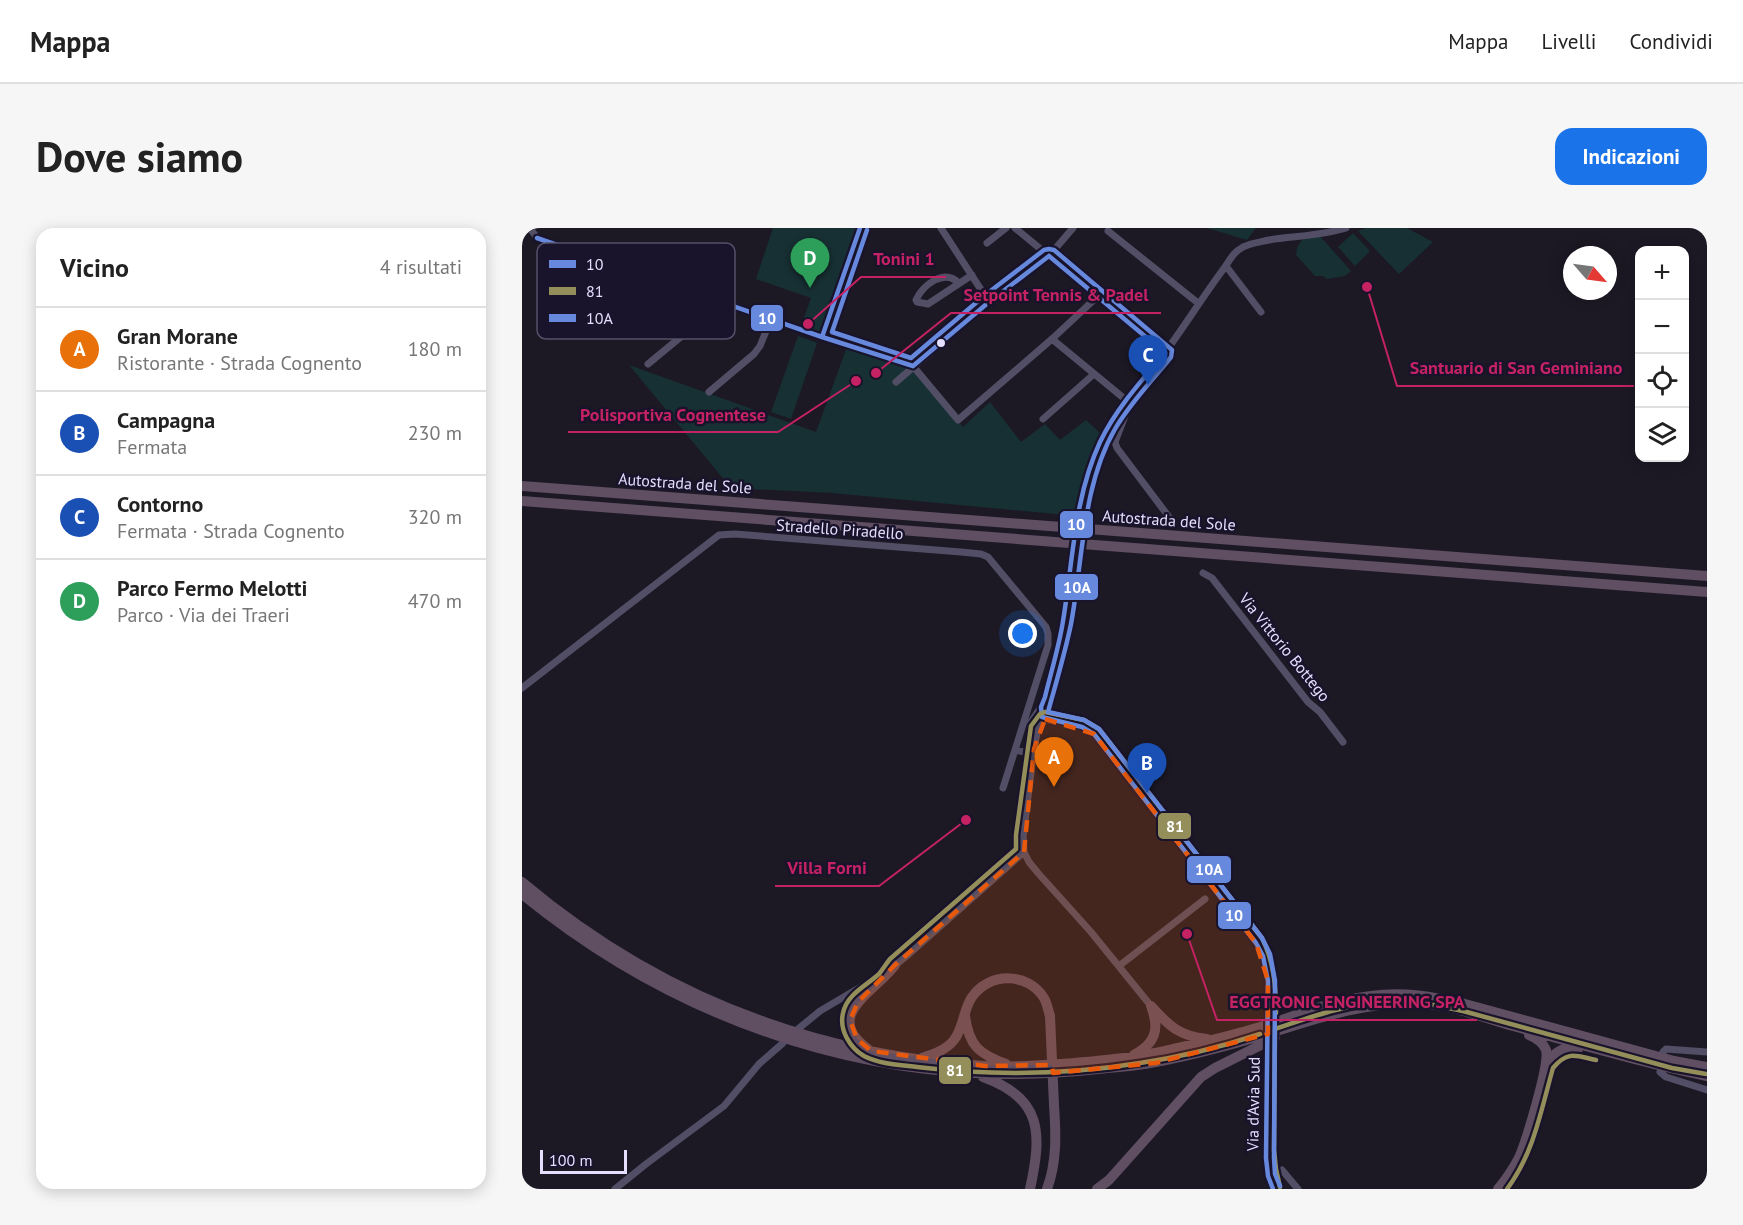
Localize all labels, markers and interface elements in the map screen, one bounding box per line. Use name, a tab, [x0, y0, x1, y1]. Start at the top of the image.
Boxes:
text: Mappa	[30, 23, 110, 60]
text: Mappa	[1448, 28, 1508, 55]
text: Livelli	[1541, 28, 1596, 55]
text: Condividi	[1629, 28, 1713, 55]
button: Indicazioni	[1555, 128, 1707, 185]
text: Dove siamo	[36, 129, 243, 184]
pin: D	[790, 238, 830, 288]
callout: Tonini 1	[861, 241, 946, 277]
legend	[537, 243, 735, 339]
north arrow	[1563, 246, 1617, 300]
map controls	[1635, 246, 1689, 462]
button: +	[1635, 246, 1689, 300]
text: Tonini 1	[873, 247, 935, 270]
text: Vicino	[60, 251, 129, 284]
text: 4 risultati	[380, 254, 462, 280]
text: 10	[586, 254, 604, 274]
callout: Setpoint Tennis & Padel	[951, 277, 1161, 313]
text: 81	[586, 281, 603, 301]
text: Setpoint Tennis & Padel	[964, 283, 1149, 306]
button: −	[1635, 300, 1689, 354]
line badge: 10	[750, 304, 784, 332]
text: 10A	[586, 308, 613, 328]
text: 10	[758, 308, 776, 328]
text: Gran Morane	[117, 322, 238, 350]
text: A	[73, 336, 86, 362]
text: 180 m	[408, 336, 462, 362]
pin: C	[1128, 336, 1168, 385]
unlabelled marker	[935, 337, 947, 349]
text: Ristorante · Strada Cognento	[117, 350, 362, 376]
callout: Santuario di San Geminiano	[1397, 350, 1634, 386]
button: locate	[1635, 354, 1689, 408]
text: Santuario di San Geminiano	[1410, 356, 1623, 379]
callout: Polisportiva Cognentese	[568, 396, 778, 432]
text: Polisportiva Cognentese	[580, 403, 766, 426]
text: Campagna	[117, 406, 215, 434]
button: layers	[1635, 408, 1689, 462]
text: B	[74, 420, 85, 446]
text: 230 m	[408, 420, 462, 446]
text: Fermata	[117, 434, 187, 460]
street label: Autostrada del Sole	[618, 468, 752, 498]
text: Contorno	[117, 490, 203, 518]
text: C	[74, 504, 85, 530]
text: 320 m	[408, 504, 462, 530]
street label: Autostrada del Sole	[1102, 505, 1236, 535]
line badge: 10	[1059, 510, 1094, 539]
text: 10	[1067, 514, 1085, 534]
street label: Stradello Piradello	[776, 515, 904, 543]
text: Fermata · Strada Cognento	[117, 518, 345, 544]
line badge: 10A	[1054, 573, 1099, 601]
text: Parco Fermo Melotti	[117, 574, 307, 602]
text: 10A	[1063, 577, 1091, 597]
text: D	[73, 588, 86, 614]
text: 470 m	[408, 588, 462, 614]
street label: Via Vittorio Bottego	[1234, 588, 1335, 705]
text: Parco · Via dei Traeri	[117, 602, 290, 628]
your location	[1008, 619, 1037, 648]
pin: A	[1034, 738, 1074, 787]
pin: B	[1128, 744, 1166, 793]
line badge: 81	[1157, 812, 1192, 840]
text: 81	[1166, 816, 1184, 836]
callout: Villa Forni	[775, 850, 879, 886]
line badge: 10A	[1186, 855, 1232, 884]
text: Villa Forni	[786, 856, 867, 879]
text: 10A	[1195, 859, 1223, 879]
line badge: 10	[1217, 901, 1252, 930]
text: 10	[1225, 905, 1243, 925]
callout: EGGTRONIC ENGINEERING SPA	[1217, 984, 1477, 1020]
text: EGGTRONIC ENGINEERING SPA	[1229, 990, 1465, 1013]
line badge: 81	[938, 1056, 972, 1085]
street label: Via d'Avia Sud	[1242, 1057, 1264, 1152]
text: 81	[946, 1060, 964, 1080]
scale bar	[540, 1147, 627, 1174]
text: 100 m	[549, 1150, 592, 1170]

